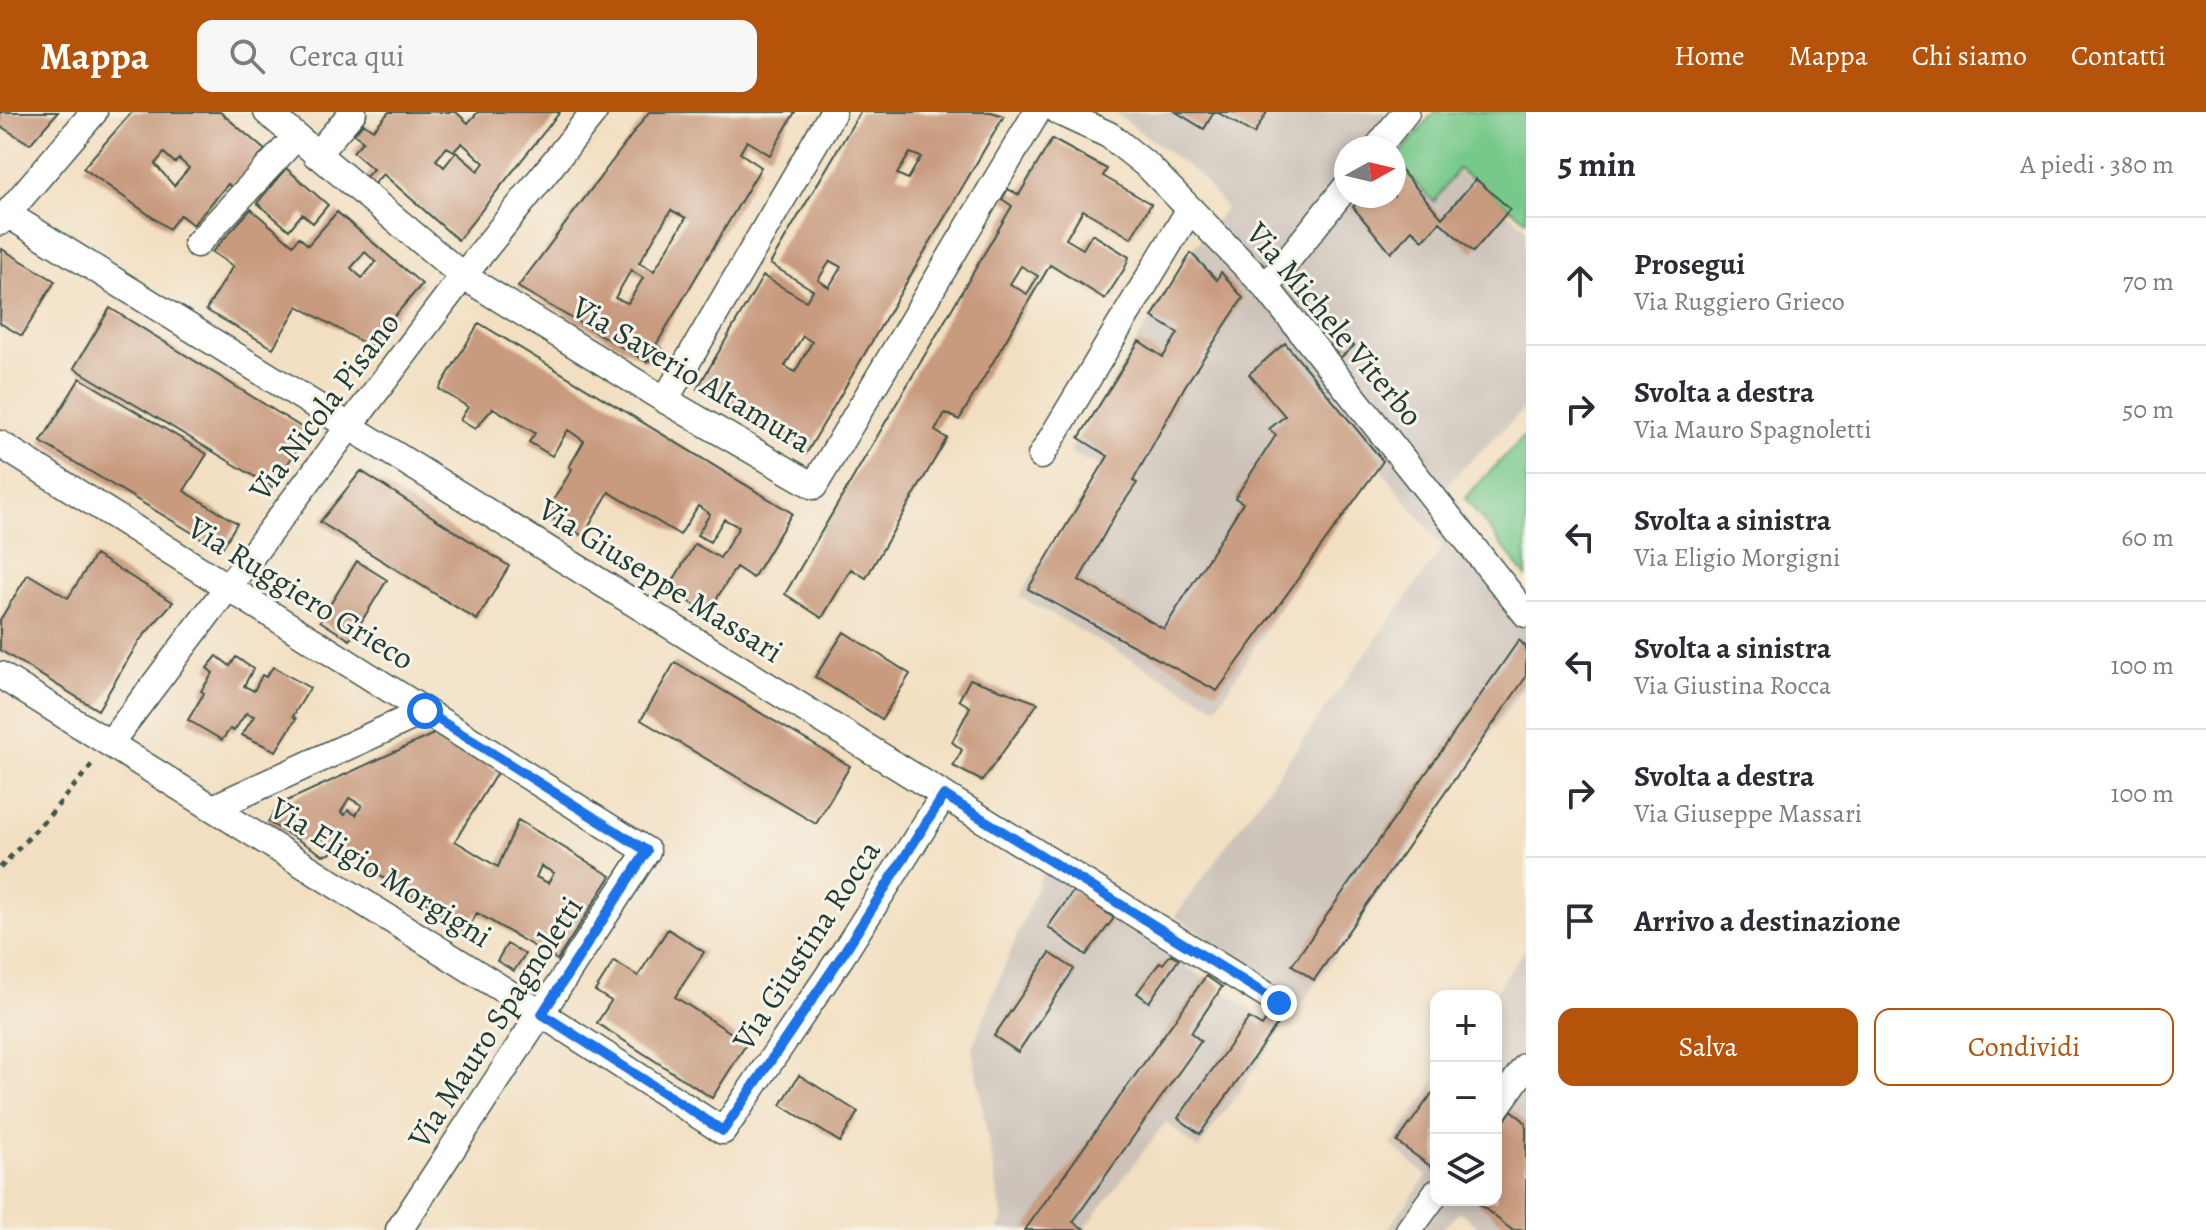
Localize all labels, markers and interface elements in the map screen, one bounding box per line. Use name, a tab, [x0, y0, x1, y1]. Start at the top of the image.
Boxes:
search box	[197, 20, 757, 92]
text: Mappa	[40, 30, 149, 82]
icon: search	[225, 34, 269, 78]
text: Cerca qui	[289, 36, 404, 76]
text: Home	[1674, 37, 1745, 75]
text: Mappa	[1789, 37, 1868, 75]
text: Chi siamo	[1912, 37, 2027, 75]
text: Contatti	[2071, 37, 2166, 75]
north arrow	[1334, 136, 1406, 208]
text: 5 min	[1558, 141, 1636, 188]
text: A piedi · 380 m	[2020, 147, 2174, 182]
street label: Via Michele Viterbo	[1236, 212, 1434, 436]
text: Prosegui	[1634, 244, 1745, 284]
icon: ahead	[1558, 259, 1602, 303]
text: 70 m	[2122, 264, 2174, 299]
street label: Via Saverio Altamura	[563, 284, 820, 463]
text: Via Ruggiero Grieco	[1634, 284, 1845, 319]
street label: Via Nicola Pisano	[238, 303, 410, 510]
text: Svolta a destra	[1634, 372, 1815, 412]
icon: right	[1558, 387, 1602, 431]
text: 50 m	[2122, 392, 2174, 427]
text: Via Mauro Spagnoletti	[1634, 412, 1871, 447]
street label: Via Giuseppe Massari	[529, 486, 792, 673]
text: Svolta a sinistra	[1634, 500, 1831, 540]
street label: Via Ruggiero Grieco	[178, 505, 423, 680]
icon: left	[1558, 515, 1602, 559]
text: 60 m	[2121, 520, 2174, 555]
text: Via Eligio Morgigni	[1634, 540, 1840, 575]
text: Svolta a sinistra	[1634, 628, 1831, 668]
icon: left	[1558, 643, 1602, 687]
text: 100 m	[2111, 648, 2174, 683]
text: Via Giustina Rocca	[1634, 668, 1831, 703]
route start	[407, 693, 443, 729]
text: Svolta a destra	[1634, 756, 1815, 796]
icon: right	[1558, 771, 1602, 815]
text: 100 m	[2111, 776, 2174, 811]
street label: Via Eligio Morgigni	[261, 786, 500, 958]
text: Via Giuseppe Massari	[1634, 796, 1862, 831]
street label: Via Giustina Rocca	[721, 831, 891, 1060]
street label: Via Mauro Spagnoletti	[396, 887, 593, 1157]
icon: arrive	[1558, 899, 1602, 943]
text: Arrivo a destinazione	[1634, 901, 1901, 941]
route end	[1261, 985, 1297, 1021]
map controls	[1430, 990, 1502, 1206]
button: +	[1430, 990, 1502, 1062]
button: Salva	[1558, 1008, 1858, 1086]
button: Condividi	[1874, 1008, 2174, 1086]
button: −	[1430, 1062, 1502, 1134]
button: layers	[1430, 1134, 1502, 1206]

